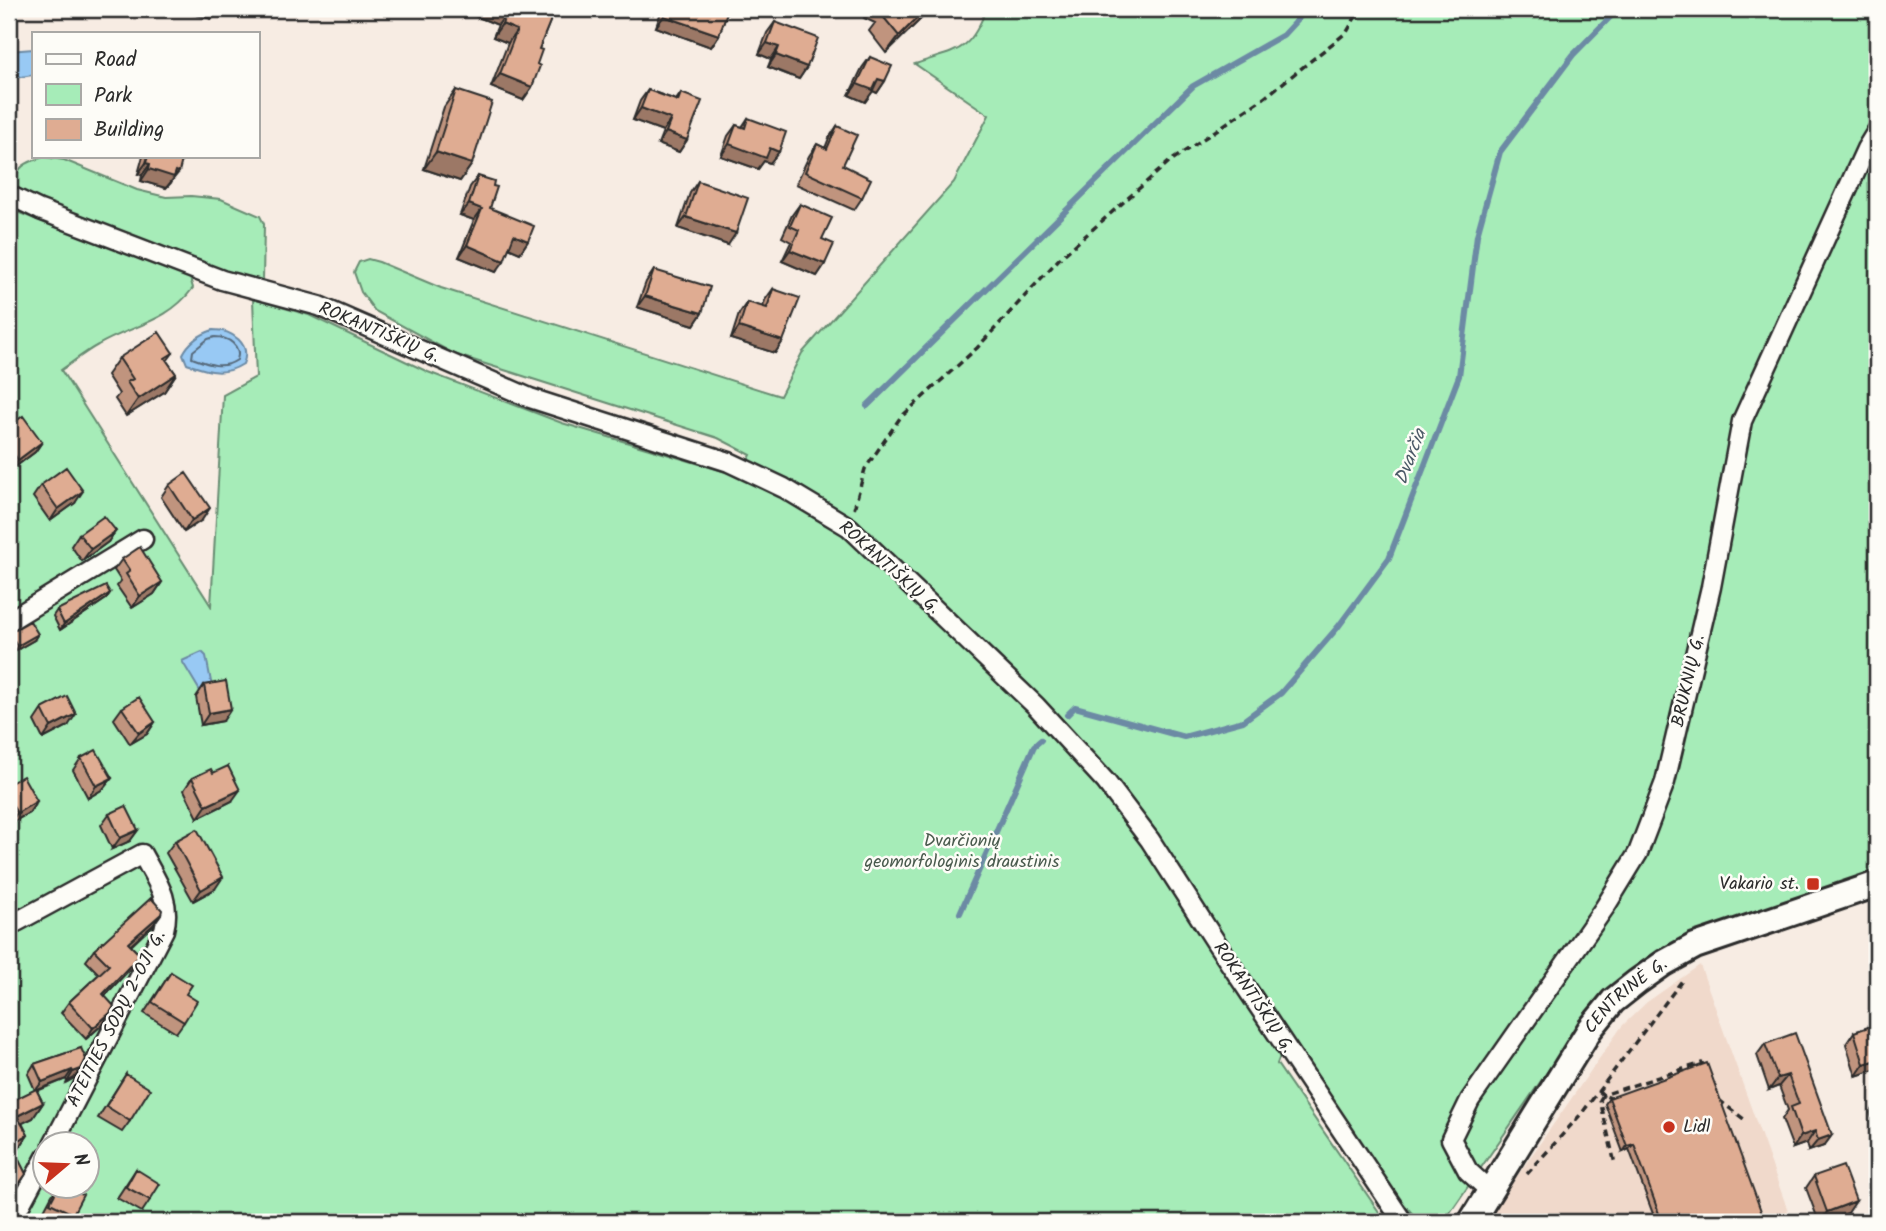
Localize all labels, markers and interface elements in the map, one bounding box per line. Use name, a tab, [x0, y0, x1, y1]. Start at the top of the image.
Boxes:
legend	[32, 32, 259, 158]
text: Road	[94, 44, 137, 77]
text: Park	[94, 80, 132, 113]
text: Building	[94, 114, 164, 147]
street label: ROKANTIŠKIŲ G.	[314, 294, 444, 372]
water label: Dvarčia	[1387, 424, 1436, 489]
street label: ROKANTIŠKIŲ G.	[831, 514, 947, 622]
street label: BRUKNIŲ G.	[1664, 632, 1714, 730]
park label: Dvarčionių geomorfologinis draustinis	[864, 827, 1060, 877]
place label: Vakario st.	[1720, 870, 1799, 899]
marker: Vakario st.	[1805, 876, 1821, 892]
street label: ATEITIES SODŲ 2-OJI G.	[60, 925, 174, 1113]
street label: ROKANTIŠKIŲ G.	[1205, 936, 1301, 1060]
street label: CENTRINĖ G.	[1577, 950, 1674, 1041]
place label: Lidl	[1683, 1113, 1711, 1142]
marker: Lidl	[1661, 1119, 1677, 1135]
north arrow	[32, 1130, 102, 1200]
text: N	[64, 1150, 96, 1171]

